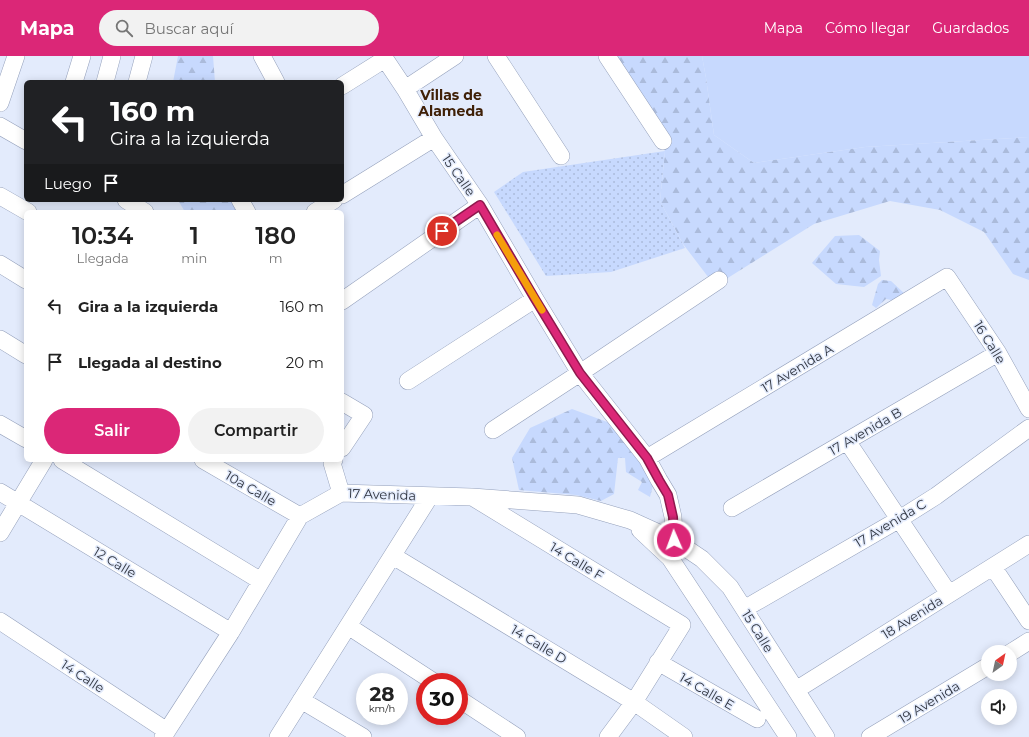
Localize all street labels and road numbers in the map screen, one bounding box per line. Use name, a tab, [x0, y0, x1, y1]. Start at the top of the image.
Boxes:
street label: 15 Calle	[439, 151, 479, 199]
street label: 16 Calle	[971, 318, 1009, 367]
street label: 17 Avenida A	[758, 340, 836, 396]
street label: 17 Avenida B	[826, 404, 904, 458]
street label: 10a Calle	[223, 467, 279, 509]
street label: 17 Avenida	[348, 485, 416, 503]
street label: 17 Avenida C	[851, 495, 929, 551]
street label: 14 Calle F	[547, 539, 607, 583]
street label: 12 Calle	[91, 543, 139, 581]
street label: 18 Avenida	[879, 592, 945, 642]
street label: 15 Calle	[739, 607, 777, 655]
street label: 14 Calle D	[508, 621, 570, 667]
street label: 14 Calle	[58, 656, 108, 696]
street label: 14 Calle E	[677, 669, 737, 713]
street label: 19 Avenida	[896, 678, 962, 726]

